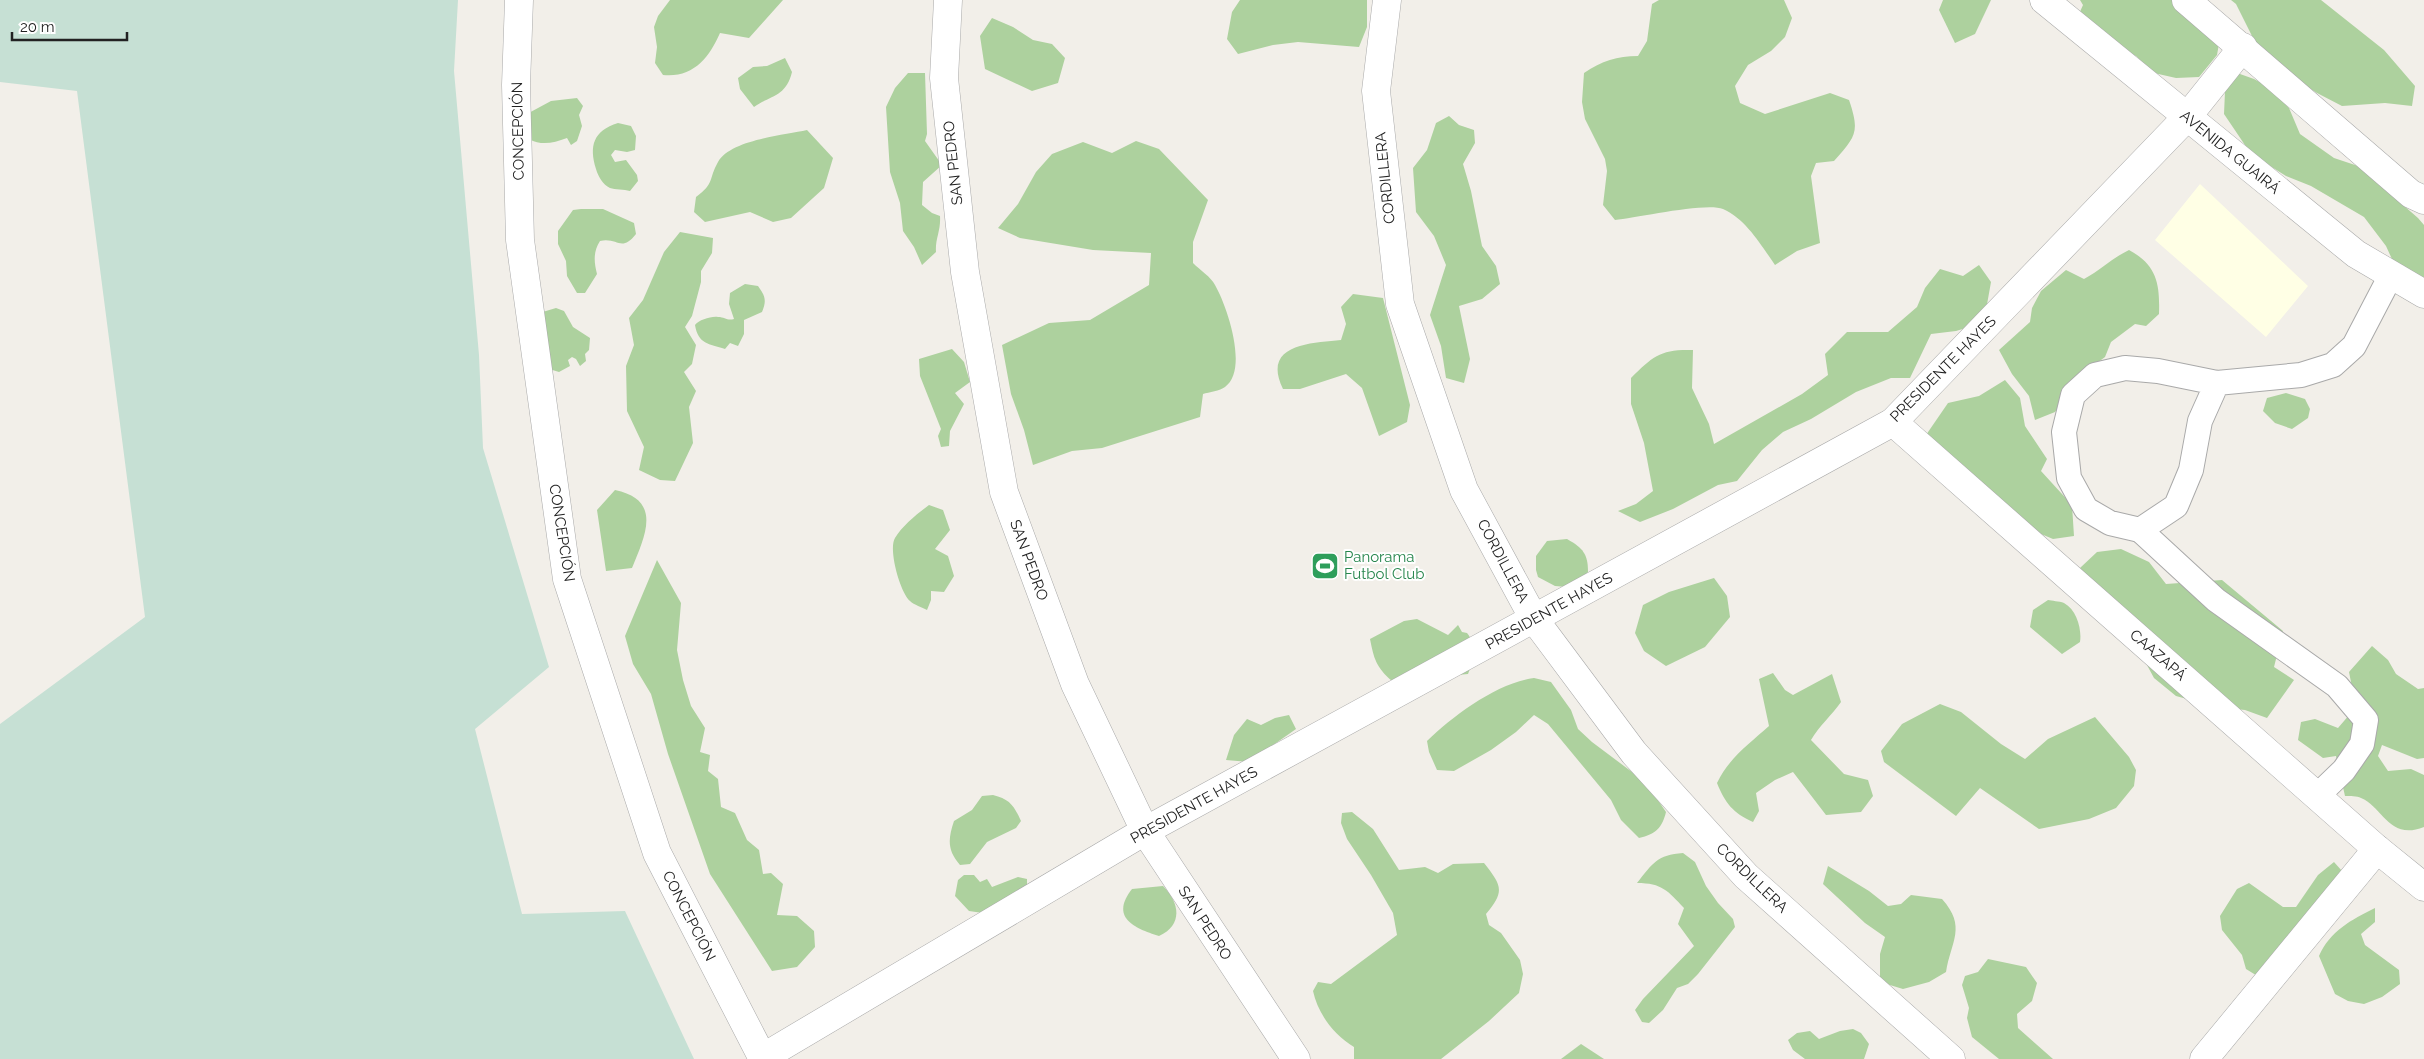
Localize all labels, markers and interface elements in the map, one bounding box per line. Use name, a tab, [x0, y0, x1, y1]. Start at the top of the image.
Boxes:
scale bar	[12, 10, 128, 42]
text: 20 m	[20, 18, 55, 36]
street label: CONCEPCIÓN	[508, 82, 528, 180]
street label: AVENIDA GUAIRÁ	[2176, 106, 2284, 198]
street label: SAN PEDRO	[940, 120, 966, 206]
street label: CORDILLERA	[1371, 131, 1399, 225]
street label: PRESIDENTE HAYES	[1886, 312, 2000, 426]
street label: CONCEPCIÓN	[545, 483, 579, 583]
street label: CORDILLERA	[1473, 516, 1533, 606]
street label: SAN PEDRO	[1006, 517, 1052, 603]
place label: Panorama Futbol Club	[1344, 548, 1424, 583]
sports icon: Panorama Futbol Club	[1310, 551, 1340, 581]
street label: PRESIDENTE HAYES	[1482, 569, 1616, 653]
street label: CAAZAPÁ	[2126, 626, 2190, 684]
street label: PRESIDENTE HAYES	[1127, 763, 1261, 847]
street label: CORDILLERA	[1713, 840, 1791, 916]
street label: CONCEPCIÓN	[659, 868, 719, 964]
street label: SAN PEDRO	[1174, 883, 1236, 963]

